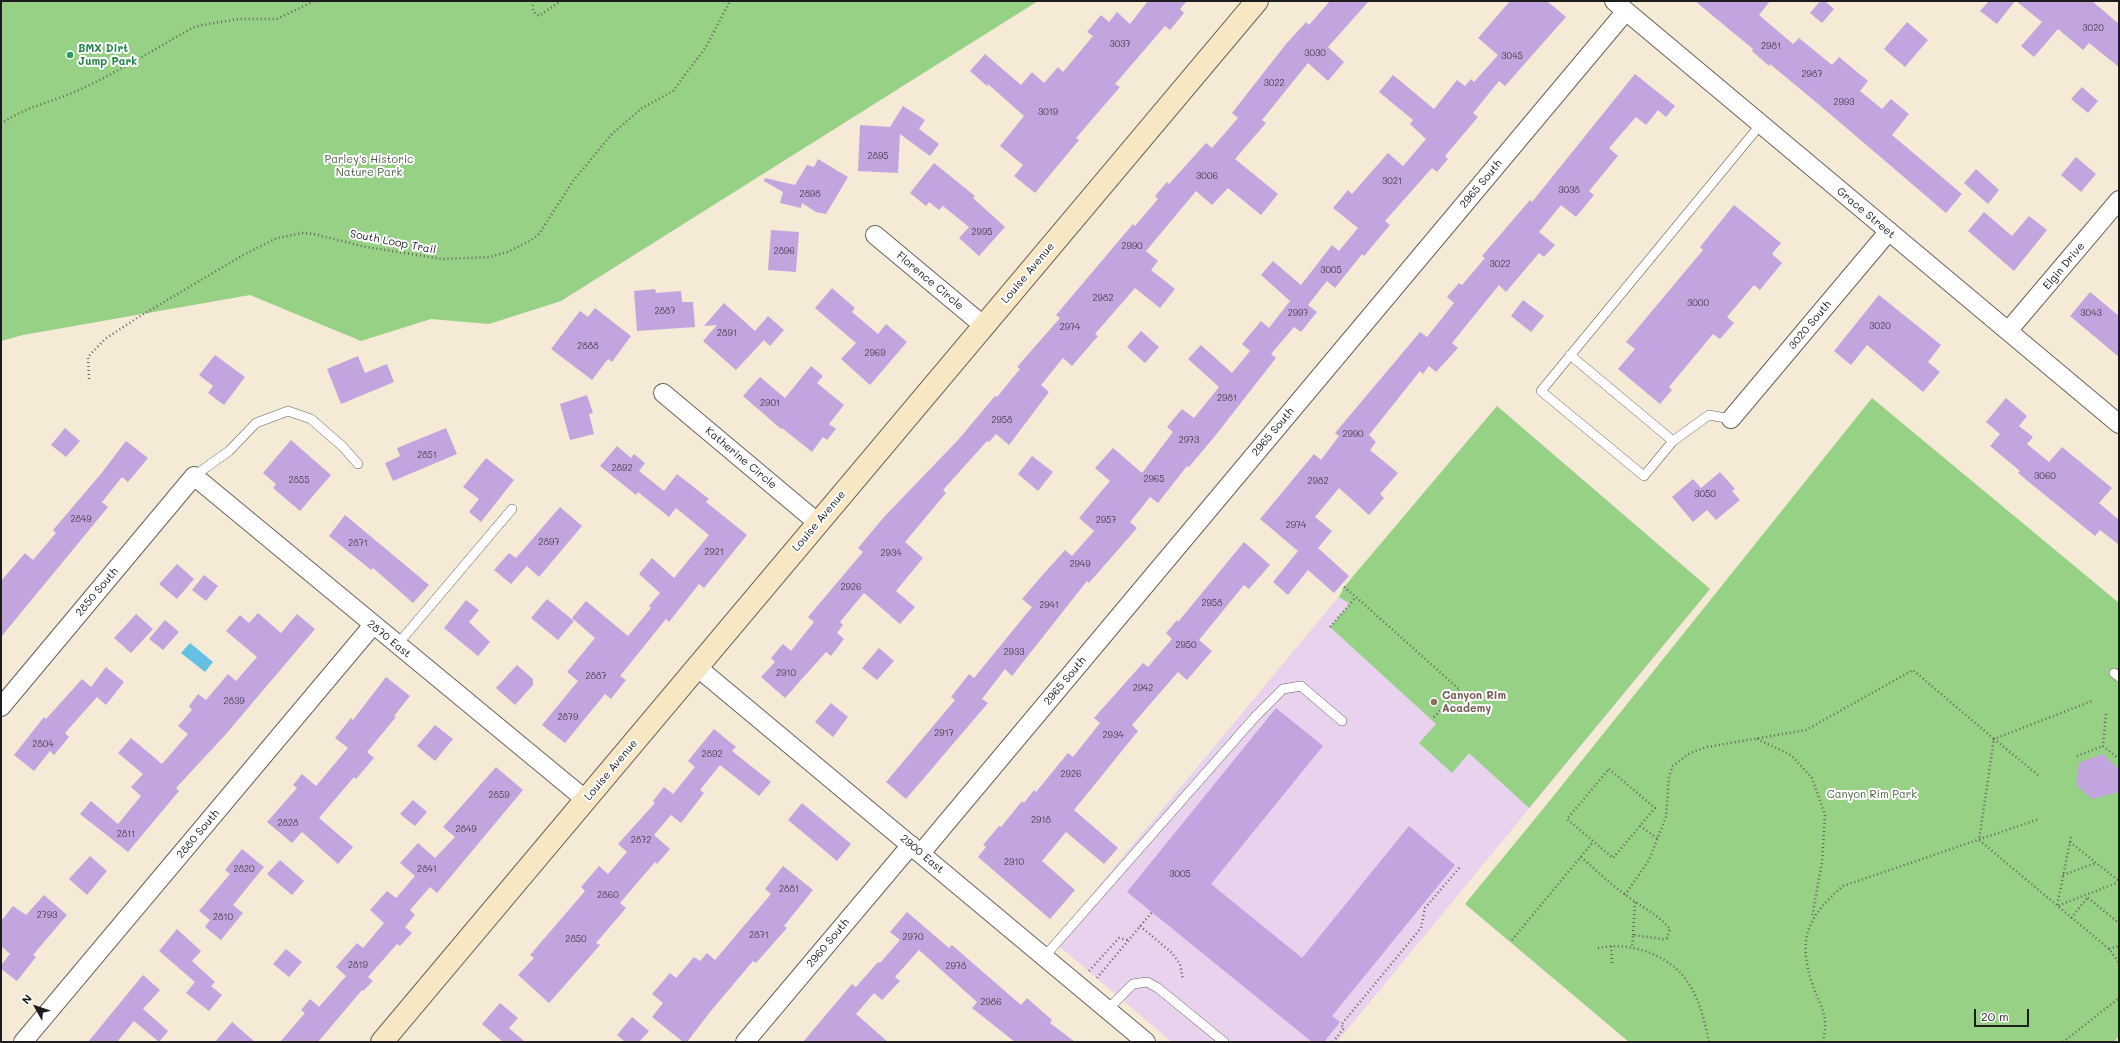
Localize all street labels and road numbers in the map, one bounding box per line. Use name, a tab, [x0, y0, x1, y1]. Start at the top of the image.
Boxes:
street label: 2965 South	[1457, 157, 1505, 211]
street label: Grace Street	[1834, 185, 1898, 241]
street label: South Loop Trail	[349, 227, 437, 257]
street label: Louise Avenue	[999, 240, 1057, 306]
street label: Elgin Drive	[2040, 240, 2088, 292]
street label: Florence Circle	[894, 249, 966, 313]
street label: 3020 South	[1786, 298, 1834, 352]
street label: 2965 South	[1249, 405, 1297, 459]
street label: Katherine Circle	[702, 424, 780, 492]
street label: Louise Avenue	[790, 488, 848, 554]
street label: 2850 South	[73, 565, 121, 619]
street label: 2870 East	[364, 617, 414, 661]
street label: 2965 South	[1041, 654, 1089, 708]
street label: Louise Avenue	[582, 737, 640, 803]
street label: 2880 South	[174, 807, 222, 861]
street label: 2900 East	[897, 832, 947, 876]
street label: 2960 South	[804, 916, 852, 970]

